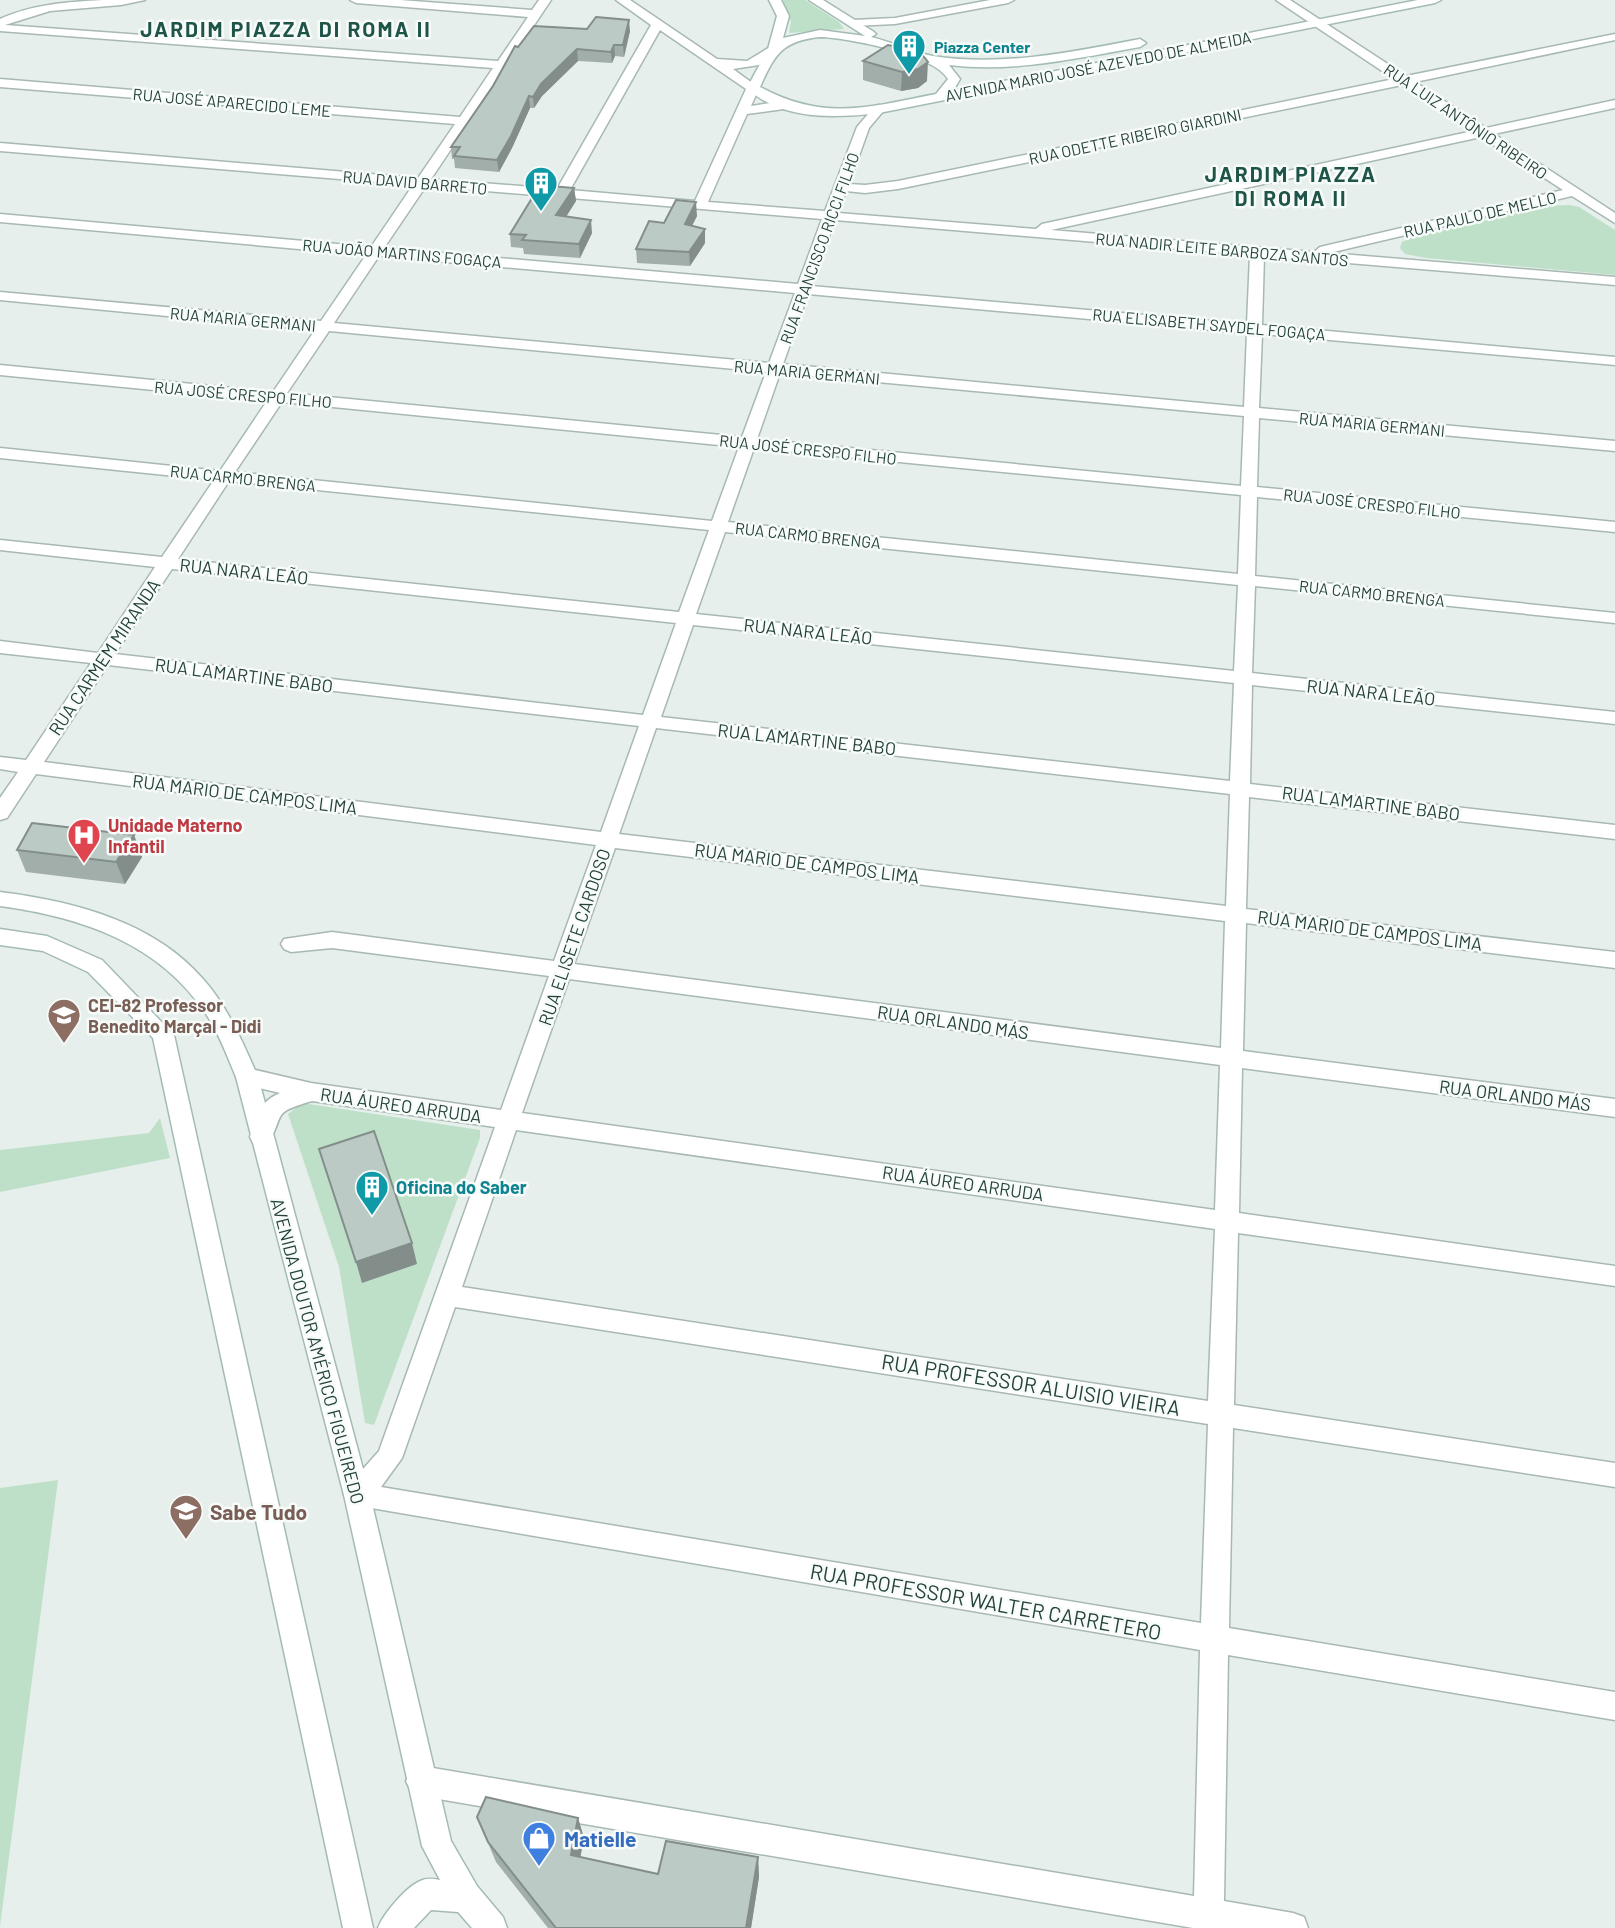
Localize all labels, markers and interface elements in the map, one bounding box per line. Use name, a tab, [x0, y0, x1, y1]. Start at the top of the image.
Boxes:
district label: JARDIM PIAZZA DI ROMA II	[140, 16, 432, 41]
building icon: Piazza Center	[890, 27, 928, 76]
street label: AVENIDA MARIO JOSÉ AZEVEDO DE ALMEIDA	[943, 27, 1253, 105]
place label: Piazza Center	[934, 37, 1030, 56]
street label: RUA LUIZ ANTÔNIO RIBEIRO	[1381, 59, 1551, 183]
street label: RUA JOSÉ APARECIDO LEME	[132, 84, 332, 120]
street label: RUA ODETTE RIBEIRO GIARDINI	[1027, 104, 1243, 168]
street label: RUA FRANCISCO RICCI FILHO	[775, 150, 863, 346]
district label: JARDIM PIAZZA DI ROMA II	[1205, 161, 1377, 210]
building icon: ㅤ	[522, 164, 560, 213]
street label: RUA DAVID BARRETO	[342, 166, 488, 198]
place label: ㅤ	[566, 174, 581, 193]
street label: RUA PAULO DE MELLO	[1402, 187, 1558, 241]
street label: RUA NADIR LEITE BARBOZA SANTOS	[1095, 228, 1349, 270]
street label: RUA JOÃO MARTINS FOGAÇA	[302, 235, 503, 271]
street label: RUA MARIA GERMANI	[169, 303, 317, 335]
street label: RUA ELISABETH SAYDEL FOGAÇA	[1092, 304, 1327, 344]
street label: RUA MARIA GERMANI	[733, 356, 881, 388]
street label: RUA JOSÉ CRESPO FILHO	[153, 377, 333, 411]
street label: RUA MARIA GERMANI	[1298, 408, 1446, 440]
street label: RUA JOSÉ CRESPO FILHO	[718, 430, 898, 468]
street label: RUA CARMO BRENGA	[169, 461, 317, 495]
street label: RUA JOSÉ CRESPO FILHO	[1282, 484, 1462, 522]
street label: RUA CARMO BRENGA	[734, 518, 882, 552]
street label: RUA NARA LEÃO	[179, 553, 309, 589]
street label: RUA CARMEM MIRANDA	[43, 575, 165, 739]
street label: RUA CARMO BRENGA	[1298, 576, 1446, 610]
street label: RUA NARA LEÃO	[743, 613, 873, 649]
street label: RUA LAMARTINE BABO	[154, 653, 334, 697]
street label: RUA NARA LEÃO	[1306, 674, 1436, 710]
street label: RUA LAMARTINE BABO	[717, 719, 897, 759]
street label: RUA MARIO DE CAMPOS LIMA	[131, 769, 359, 819]
street label: RUA LAMARTINE BABO	[1281, 781, 1461, 825]
place label: Unidade Materno Infantil	[108, 814, 243, 857]
hospital icon: Unidade Materno Infantil	[65, 816, 103, 865]
street label: RUA MARIO DE CAMPOS LIMA	[693, 838, 921, 888]
street label: RUA ELISETE CARDOSO	[533, 846, 615, 1028]
street label: RUA MARIO DE CAMPOS LIMA	[1256, 905, 1484, 955]
place label: CEI-82 Professor Benedito Marçal - Didi	[88, 994, 261, 1037]
school or university icon: CEI-82 Professor Benedito Marçal - Didi	[45, 996, 83, 1045]
street label: RUA ORLANDO MÁS	[876, 1000, 1030, 1044]
street label: RUA ORLANDO MÁS	[1438, 1075, 1592, 1115]
street label: RUA ÁUREO ARRUDA	[319, 1083, 483, 1127]
street label: RUA ÁUREO ARRUDA	[881, 1161, 1045, 1205]
building icon: Oficina do Saber	[353, 1168, 391, 1217]
place label: Oficina do Saber	[396, 1176, 527, 1198]
street label: AVENIDA DOUTOR AMÉRICO FIGUEIREDO	[266, 1196, 370, 1506]
street label: RUA PROFESSOR ALUISIO VIEIRA	[880, 1348, 1182, 1420]
school or university icon: Sabe Tudo	[167, 1492, 205, 1541]
place label: Sabe Tudo	[210, 1499, 307, 1524]
street label: RUA PROFESSOR WALTER CARRETERO	[808, 1558, 1164, 1644]
shop icon: Matielle	[520, 1819, 558, 1868]
place label: Matielle	[564, 1826, 636, 1851]

